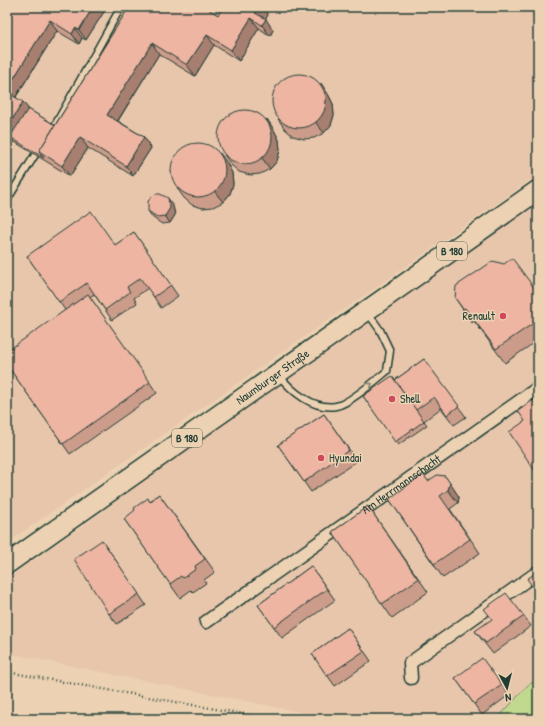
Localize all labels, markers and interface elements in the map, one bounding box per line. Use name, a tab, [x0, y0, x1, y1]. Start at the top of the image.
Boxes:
road number: B 180	[437, 242, 467, 260]
place label: Renault	[463, 307, 496, 324]
marker: Renault	[498, 311, 508, 321]
street label: Naumburger Straße	[232, 345, 313, 408]
one-way arrow	[365, 383, 372, 390]
place label: Shell	[400, 390, 421, 407]
marker: Shell	[387, 394, 397, 404]
road number: B 180	[172, 429, 202, 447]
place label: Hyundai	[329, 449, 362, 466]
street label: Am Herrmannschacht	[358, 450, 445, 518]
marker: Hyundai	[316, 453, 326, 463]
north arrow	[487, 668, 527, 708]
text: N	[504, 691, 512, 705]

